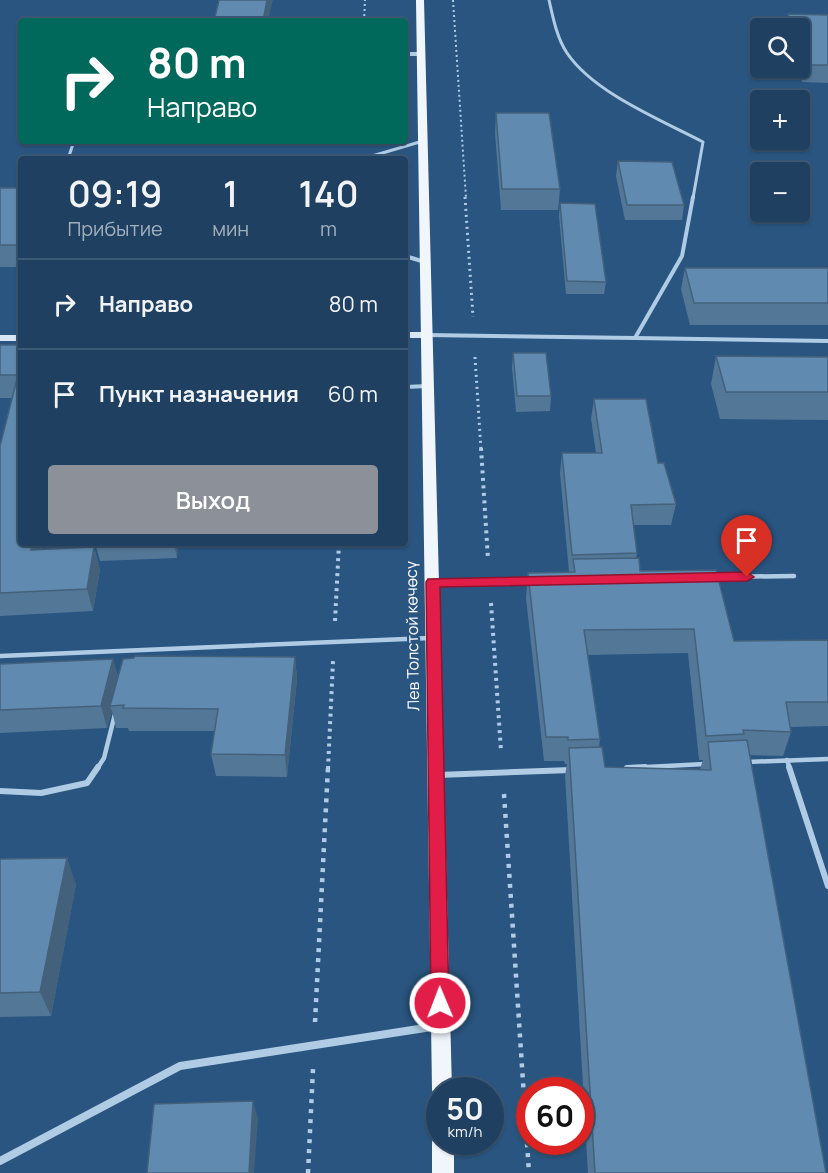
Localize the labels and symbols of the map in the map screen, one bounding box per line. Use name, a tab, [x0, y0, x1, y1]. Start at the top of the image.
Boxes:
pin	[721, 515, 772, 577]
street label: Лев Толстой көчөсү	[400, 561, 424, 711]
position arrow	[408, 971, 472, 1035]
speed limit sign: 60	[516, 1077, 594, 1155]

